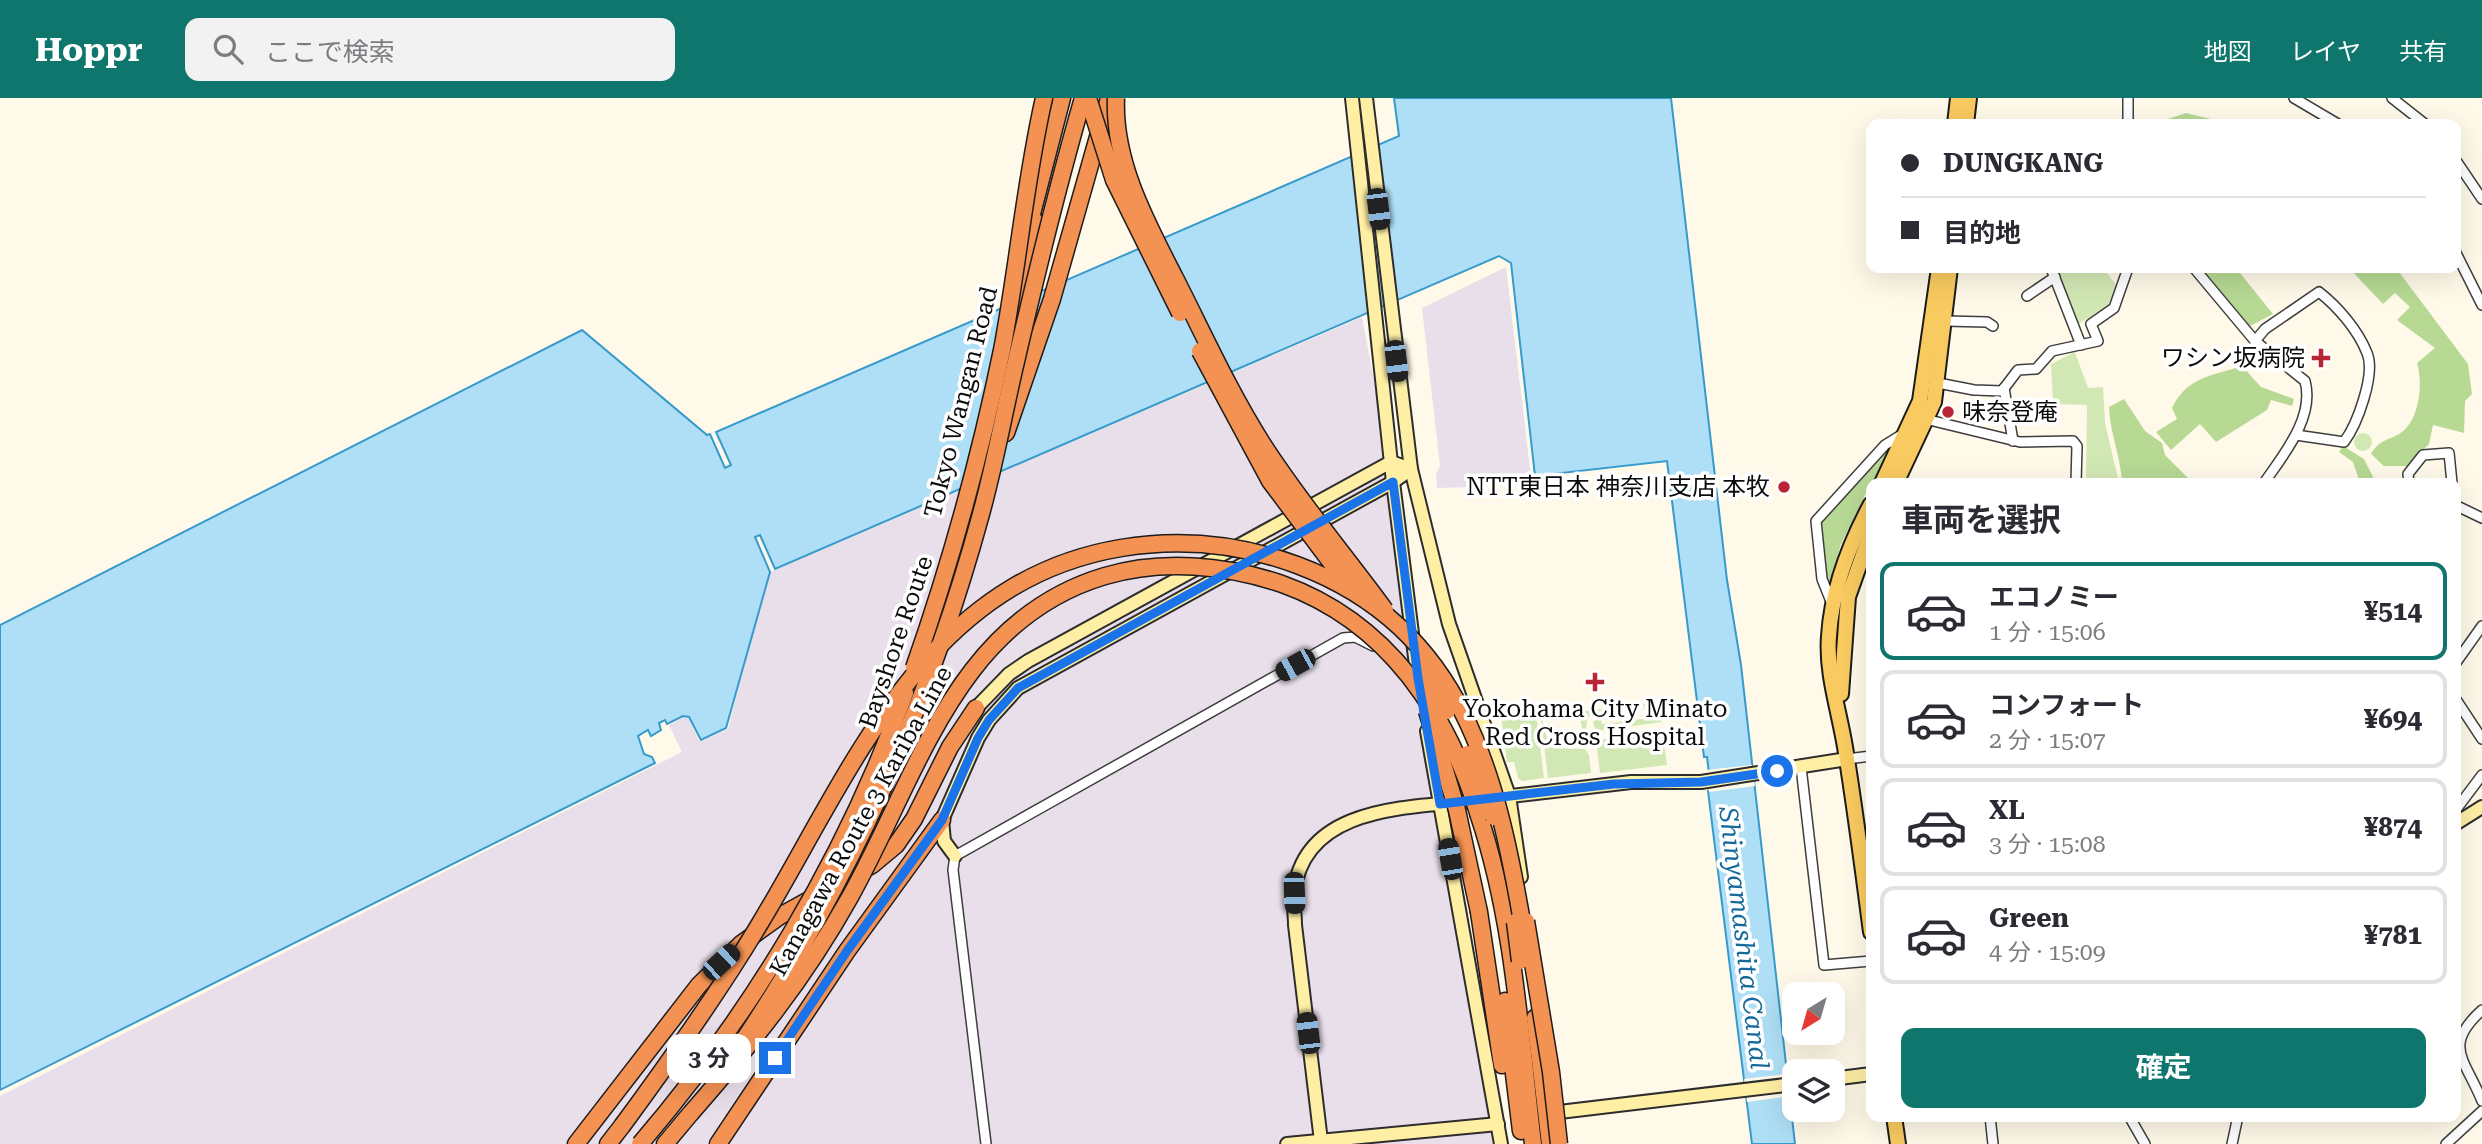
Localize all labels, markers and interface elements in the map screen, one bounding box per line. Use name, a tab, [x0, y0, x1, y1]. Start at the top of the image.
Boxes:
search box	[185, 18, 675, 81]
text: Hoppr	[35, 30, 143, 69]
icon: search	[209, 30, 247, 68]
text: ここで検索	[265, 37, 395, 67]
text: 地図	[2204, 38, 2252, 66]
text: レイヤ	[2290, 38, 2361, 66]
text: 共有	[2399, 38, 2447, 66]
text: DUNGKANG	[1943, 148, 2103, 178]
car	[1366, 187, 1391, 231]
text: 目的地	[1943, 218, 2021, 248]
street label: Tokyo Wangan Road	[919, 283, 1003, 521]
car	[1384, 339, 1409, 383]
place label: ワシン坂病院	[2161, 344, 2305, 372]
marker: ワシン坂病院	[2311, 348, 2331, 368]
place label: 味奈登庵	[1962, 398, 2058, 426]
marker: 味奈登庵	[1940, 404, 1956, 420]
place label: NTT東日本 神奈川支店 本牧	[1466, 473, 1770, 501]
marker: NTT東日本 神奈川支店 本牧	[1776, 479, 1792, 495]
text: 車両を選択	[1901, 501, 2061, 539]
street label: Bayshore Route	[853, 552, 939, 732]
icon: car	[1905, 580, 1968, 643]
text: エコノミー	[1989, 582, 2119, 612]
text: ¥514	[2364, 596, 2422, 626]
text: 1 分 · 15:06	[1989, 619, 2106, 646]
car	[1272, 646, 1319, 684]
street label: Kanagawa Route 3 Kariba Line	[764, 661, 958, 981]
marker: Yokohama City Minato Red Cross Hospital	[1585, 672, 1605, 692]
icon: car	[1905, 688, 1968, 751]
text: コンフォート	[1989, 690, 2144, 720]
place label: Yokohama City Minato Red Cross Hospital	[1463, 695, 1727, 751]
text: ¥694	[2364, 704, 2422, 734]
text: 2 分 · 15:07	[1989, 727, 2106, 754]
route start	[1761, 755, 1793, 787]
text: XL	[1989, 795, 2025, 825]
icon: car	[1905, 796, 1968, 859]
water label: Shinyamashita Canal	[1713, 804, 1775, 1071]
text: ¥874	[2364, 812, 2422, 842]
text: 3 分 · 15:08	[1989, 831, 2106, 858]
car	[1437, 836, 1464, 882]
car	[1283, 872, 1306, 914]
text: Green	[1989, 903, 2069, 933]
icon: car	[1905, 904, 1968, 967]
text: ¥781	[2364, 920, 2422, 950]
text: 4 分 · 15:09	[1989, 939, 2106, 966]
car	[699, 940, 744, 984]
north arrow	[1782, 982, 1844, 1045]
map controls	[1782, 982, 1845, 1122]
car	[1296, 1011, 1321, 1055]
button: 確定	[1901, 1028, 2426, 1108]
callout: 3 分	[666, 1034, 750, 1082]
route end	[759, 1042, 791, 1074]
text: 3 分	[688, 1045, 730, 1072]
button: layers	[1782, 1059, 1845, 1122]

